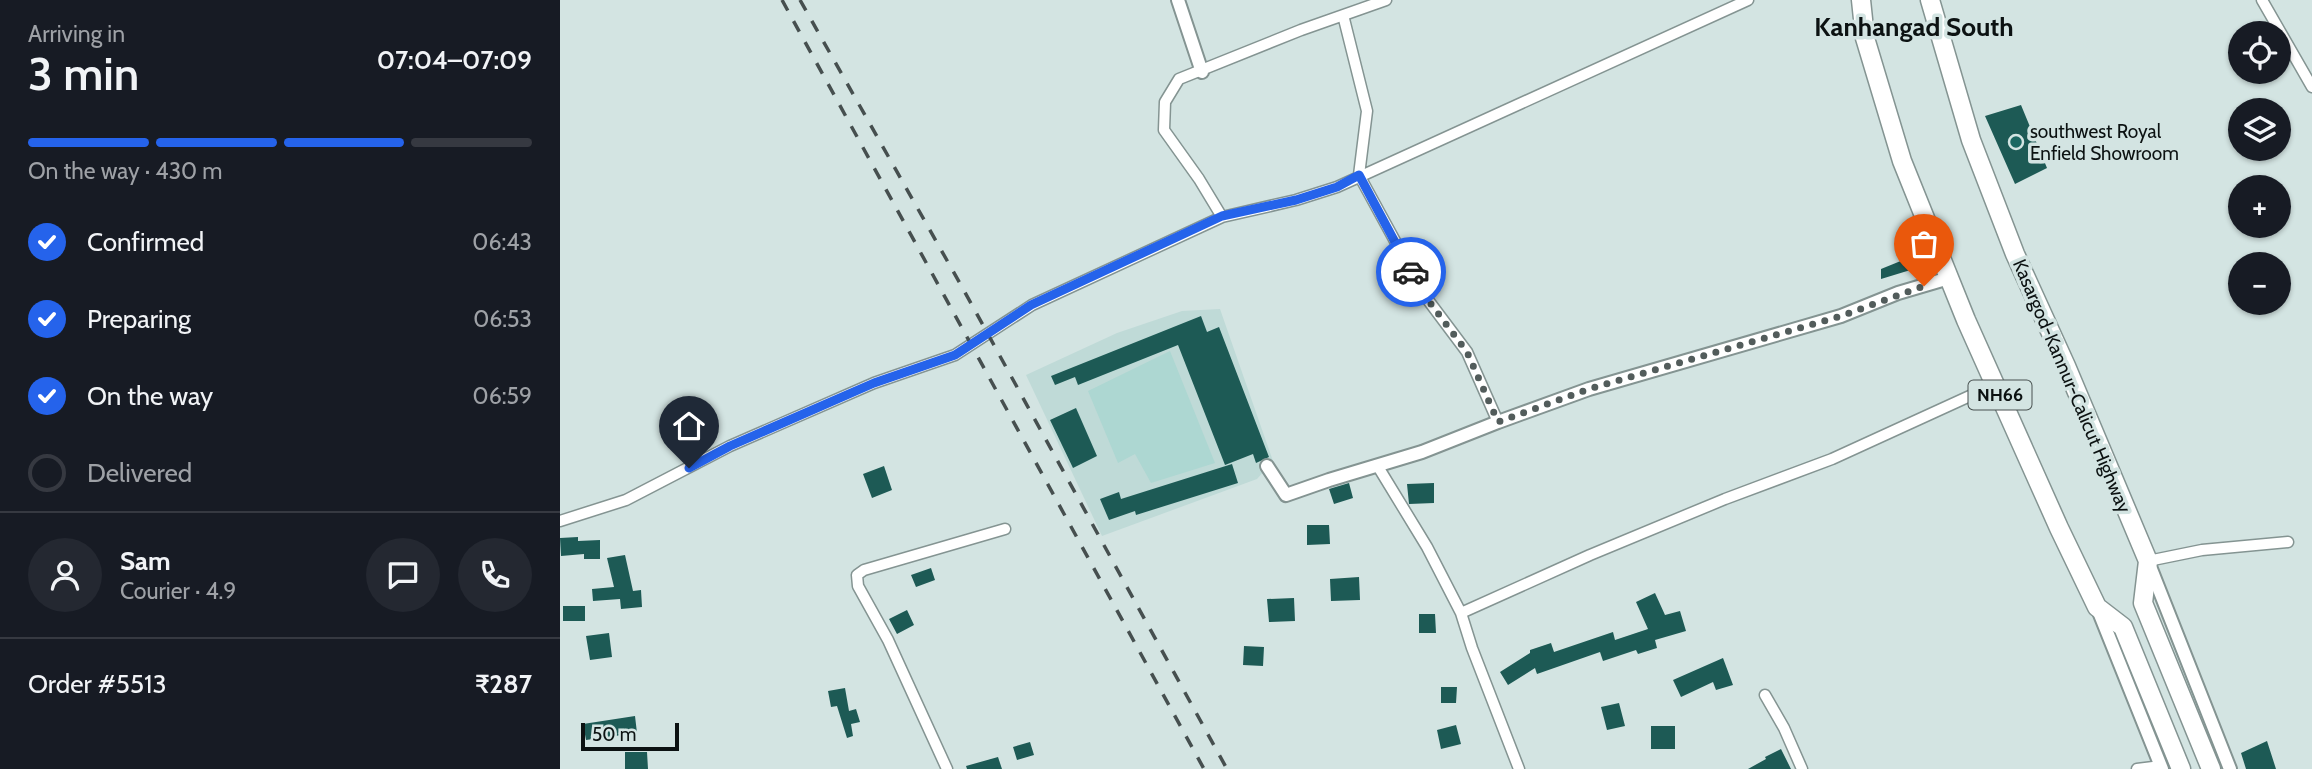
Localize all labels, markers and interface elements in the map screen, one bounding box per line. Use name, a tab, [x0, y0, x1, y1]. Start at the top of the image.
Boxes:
district label: Kanhangad South	[1814, 11, 2014, 43]
text: Arriving in	[28, 20, 125, 48]
map controls	[2228, 21, 2291, 315]
button: locate	[2228, 21, 2291, 84]
text: 07:04–07:09	[377, 44, 532, 76]
text: 3 min	[28, 46, 139, 102]
button: layers	[2228, 98, 2291, 161]
place label: southwest Royal Enfield Showroom	[2030, 120, 2179, 165]
marker: southwest Royal Enfield Showroom	[2008, 134, 2024, 150]
text: On the way · 430 m	[28, 157, 223, 185]
button: +	[2228, 175, 2291, 238]
pin	[1894, 214, 1954, 286]
icon: check	[28, 223, 66, 261]
icon: bag	[1905, 225, 1943, 263]
text: Confirmed	[87, 226, 204, 258]
text: 06:43	[472, 228, 532, 256]
courier	[1376, 237, 1446, 307]
button: −	[2228, 252, 2291, 315]
icon: car	[1392, 253, 1430, 291]
street label: Kasargod-Kannur-Calicut Highway	[2008, 256, 2136, 517]
icon: check	[28, 300, 66, 338]
text: Preparing	[87, 303, 191, 335]
text: 06:53	[473, 305, 532, 333]
icon: check	[28, 377, 66, 415]
text: On the way	[87, 380, 213, 412]
road number: NH66	[1968, 380, 2032, 410]
text: 06:59	[473, 382, 532, 410]
pin	[659, 396, 719, 468]
icon: home	[670, 407, 708, 445]
text: Delivered	[87, 457, 192, 489]
button: person	[28, 538, 102, 612]
button: chat	[366, 538, 440, 612]
button: phone	[458, 538, 532, 612]
text: Sam	[120, 545, 171, 577]
text: Courier · 4.9	[120, 577, 236, 605]
text: Order #5513	[28, 668, 167, 700]
text: ₹287	[475, 668, 532, 700]
scale bar	[581, 720, 679, 752]
text: 50 m	[592, 723, 636, 746]

